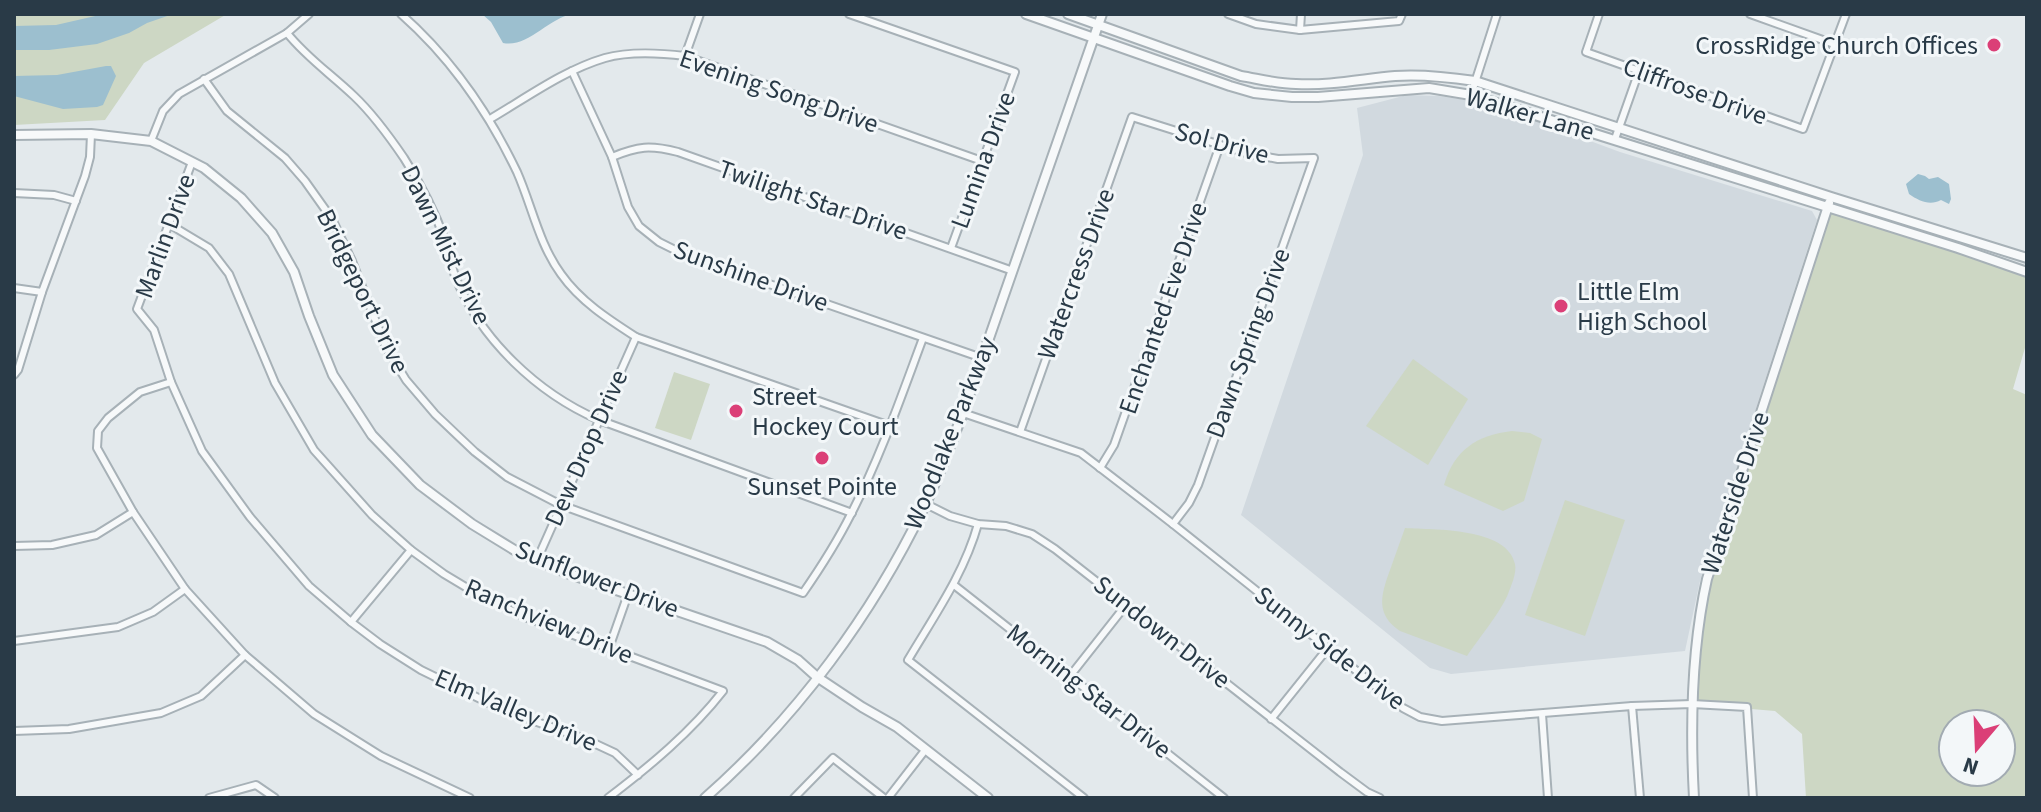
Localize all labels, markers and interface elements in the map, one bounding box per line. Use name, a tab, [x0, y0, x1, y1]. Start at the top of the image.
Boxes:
place label: CrossRidge Church Offices	[1695, 27, 1978, 64]
marker: CrossRidge Church Offices	[1985, 36, 2003, 54]
street label: Evening Song Drive	[674, 40, 884, 142]
street label: Cliffrose Drive	[1618, 48, 1772, 134]
street label: Walker Lane	[1461, 78, 1599, 150]
street label: Lumina Drive	[941, 86, 1025, 234]
street label: Sol Drive	[1171, 113, 1273, 173]
street label: Twilight Star Drive	[714, 150, 912, 250]
street label: Dawn Mist Drive	[391, 159, 501, 331]
street label: Marlin Drive	[125, 169, 205, 303]
street label: Watercress Drive	[1028, 183, 1124, 365]
street label: Enchanted Eve Drive	[1109, 197, 1217, 419]
street label: Bridgeport Drive	[307, 203, 419, 379]
street label: Sunshine Drive	[668, 231, 834, 321]
street label: Dawn Spring Drive	[1196, 243, 1300, 443]
place label: Little Elm High School	[1577, 273, 1708, 340]
marker: Little Elm High School	[1552, 297, 1570, 315]
street label: Woodlake Parkway	[894, 331, 1006, 535]
street label: Dew Drop Drive	[535, 364, 637, 532]
place label: Street Hockey Court	[752, 378, 899, 445]
marker: Street Hockey Court	[727, 402, 745, 420]
street label: Waterside Drive	[1691, 407, 1779, 579]
marker: Sunset Pointe	[813, 449, 831, 467]
place label: Sunset Pointe	[747, 468, 897, 505]
street label: Sunflower Drive	[510, 531, 684, 627]
street label: Sundown Drive	[1086, 567, 1238, 697]
street label: Ranchview Drive	[459, 569, 639, 673]
street label: Sunny Side Drive	[1247, 577, 1413, 719]
street label: Morning Star Drive	[999, 615, 1179, 767]
street label: Elm Valley Drive	[429, 659, 603, 761]
north arrow	[1937, 708, 2017, 788]
text: N	[1959, 748, 1983, 783]

